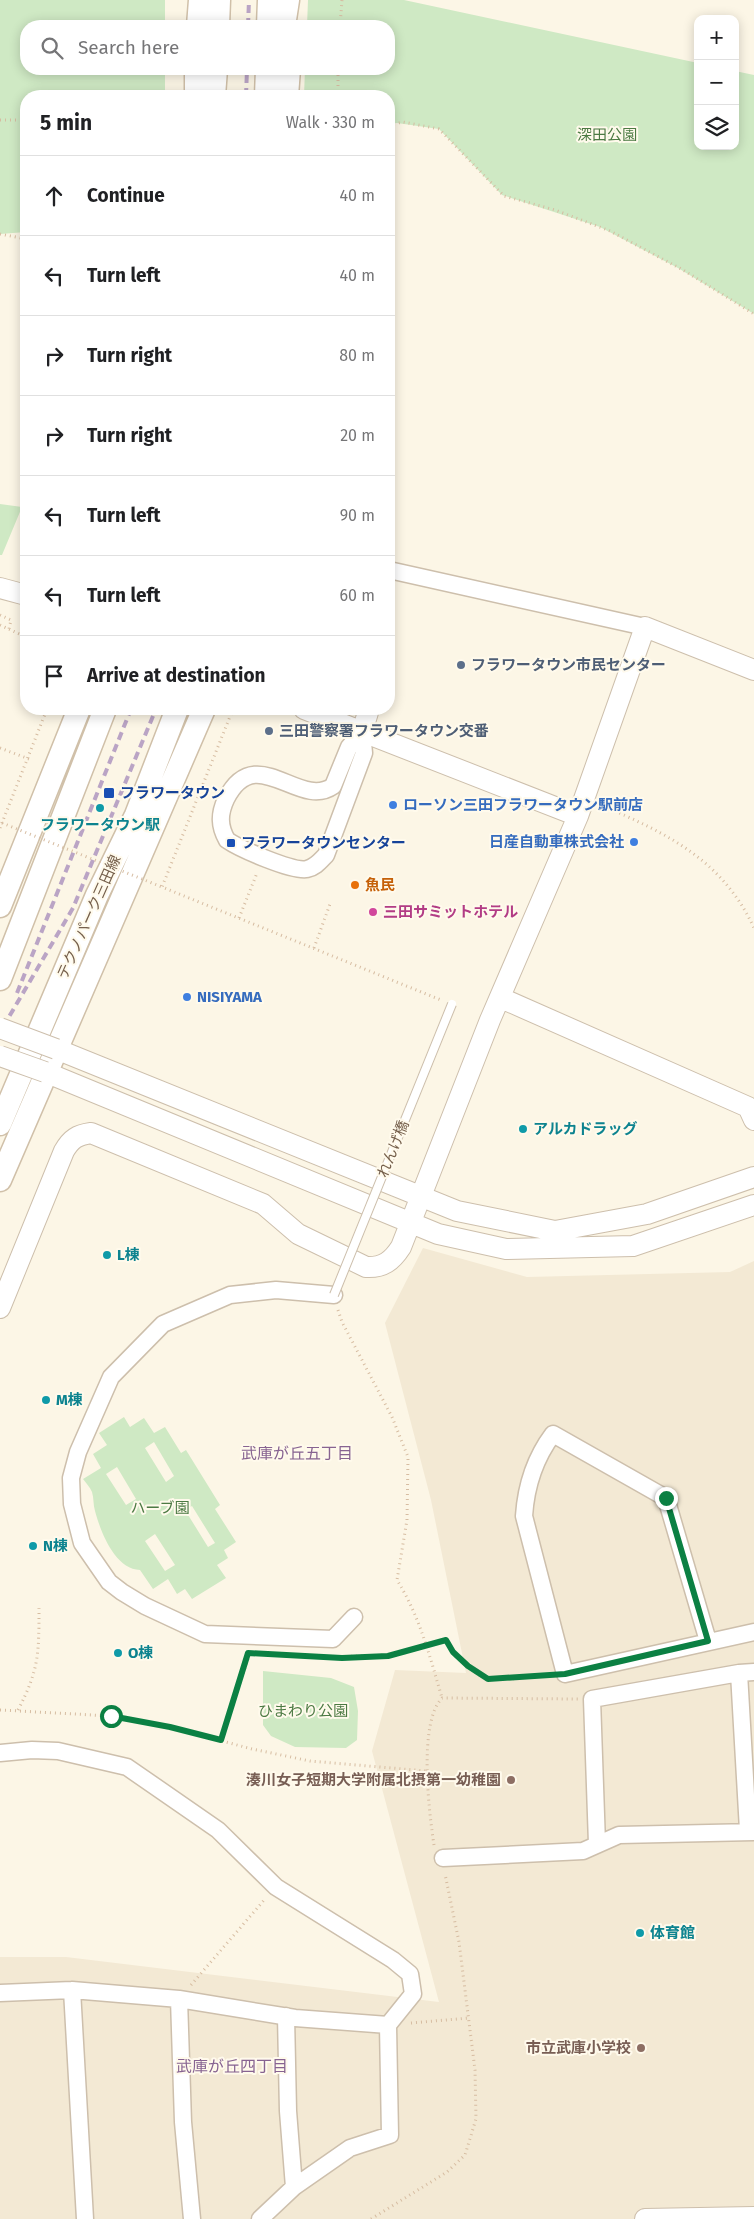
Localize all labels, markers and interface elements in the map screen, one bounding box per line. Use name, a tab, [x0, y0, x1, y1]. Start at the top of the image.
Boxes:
map controls	[694, 15, 739, 150]
button: +	[694, 15, 739, 60]
search box	[20, 20, 395, 75]
icon: search	[38, 34, 66, 62]
text: Search here	[78, 36, 179, 59]
button: −	[694, 60, 739, 105]
button: layers	[694, 105, 739, 150]
text: 5 min	[40, 110, 92, 136]
text: Walk · 330 m	[286, 113, 375, 132]
park label: 深田公園	[577, 126, 637, 144]
icon: ahead	[40, 182, 68, 210]
text: Continue	[87, 184, 165, 207]
text: 40 m	[340, 186, 375, 205]
icon: left	[40, 262, 68, 290]
text: Turn left	[87, 264, 161, 287]
text: 40 m	[340, 266, 375, 285]
icon: right	[40, 342, 68, 370]
text: Turn right	[87, 344, 172, 367]
text: 80 m	[339, 346, 375, 365]
icon: right	[40, 422, 68, 450]
text: Turn right	[87, 424, 172, 447]
text: 20 m	[340, 426, 375, 445]
icon: left	[40, 502, 68, 530]
text: Turn left	[87, 504, 161, 527]
text: 90 m	[340, 506, 375, 525]
icon: left	[40, 582, 68, 610]
text: Turn left	[87, 584, 161, 607]
text: 60 m	[340, 586, 375, 605]
place label: フラワータウン市民センター	[471, 656, 666, 674]
marker: フラワータウン市民センター	[455, 659, 467, 671]
icon: arrive	[40, 662, 68, 690]
text: Arrive at destination	[87, 664, 266, 687]
place label: 三田警察署フラワータウン交番	[279, 722, 489, 740]
marker: 三田警察署フラワータウン交番	[263, 725, 275, 737]
place label: フラワータウン	[120, 784, 225, 802]
marker: フラワータウン	[102, 786, 116, 800]
place label: ローソン三田フラワータウン駅前店	[403, 796, 643, 814]
marker: ローソン三田フラワータウン駅前店	[387, 799, 399, 811]
marker: フラワータウン駅	[94, 802, 106, 814]
place label: フラワータウン駅	[40, 816, 160, 834]
place label: 日産自動車株式会社	[489, 833, 624, 851]
place label: フラワータウンセンター	[241, 834, 406, 852]
marker: 日産自動車株式会社	[628, 836, 640, 848]
marker: フラワータウンセンター	[225, 837, 237, 849]
street label: テクノパーク三田線	[54, 852, 124, 982]
place label: 魚民	[365, 876, 395, 894]
marker: 魚民	[349, 879, 361, 891]
place label: 三田サミットホテル	[383, 903, 518, 921]
marker: 三田サミットホテル	[367, 906, 379, 918]
place label: NISIYAMA	[197, 988, 263, 1006]
marker: NISIYAMA	[181, 991, 193, 1003]
street label: れんげ橋	[373, 1118, 413, 1180]
place label: アルカドラッグ	[533, 1120, 637, 1138]
marker: アルカドラッグ	[517, 1123, 529, 1135]
place label: L棟	[117, 1246, 140, 1264]
marker: L棟	[101, 1249, 113, 1261]
place label: M棟	[56, 1391, 83, 1409]
marker: M棟	[40, 1394, 52, 1406]
district label: 武庫が丘五丁目	[241, 1444, 353, 1463]
route end	[655, 1487, 678, 1510]
park label: ハーブ園	[130, 1499, 190, 1517]
place label: N棟	[43, 1537, 68, 1555]
marker: N棟	[27, 1540, 39, 1552]
place label: O棟	[128, 1644, 153, 1662]
marker: O棟	[112, 1647, 124, 1659]
park label: ひまわり公園	[258, 1702, 348, 1720]
route start	[100, 1705, 123, 1728]
place label: 湊川女子短期大学附属北摂第一幼稚園	[246, 1771, 501, 1789]
marker: 湊川女子短期大学附属北摂第一幼稚園	[505, 1774, 517, 1786]
place label: 体育館	[650, 1924, 695, 1942]
marker: 体育館	[634, 1927, 646, 1939]
place label: 市立武庫小学校	[526, 2039, 631, 2057]
marker: 市立武庫小学校	[635, 2042, 647, 2054]
district label: 武庫が丘四丁目	[176, 2057, 288, 2076]

